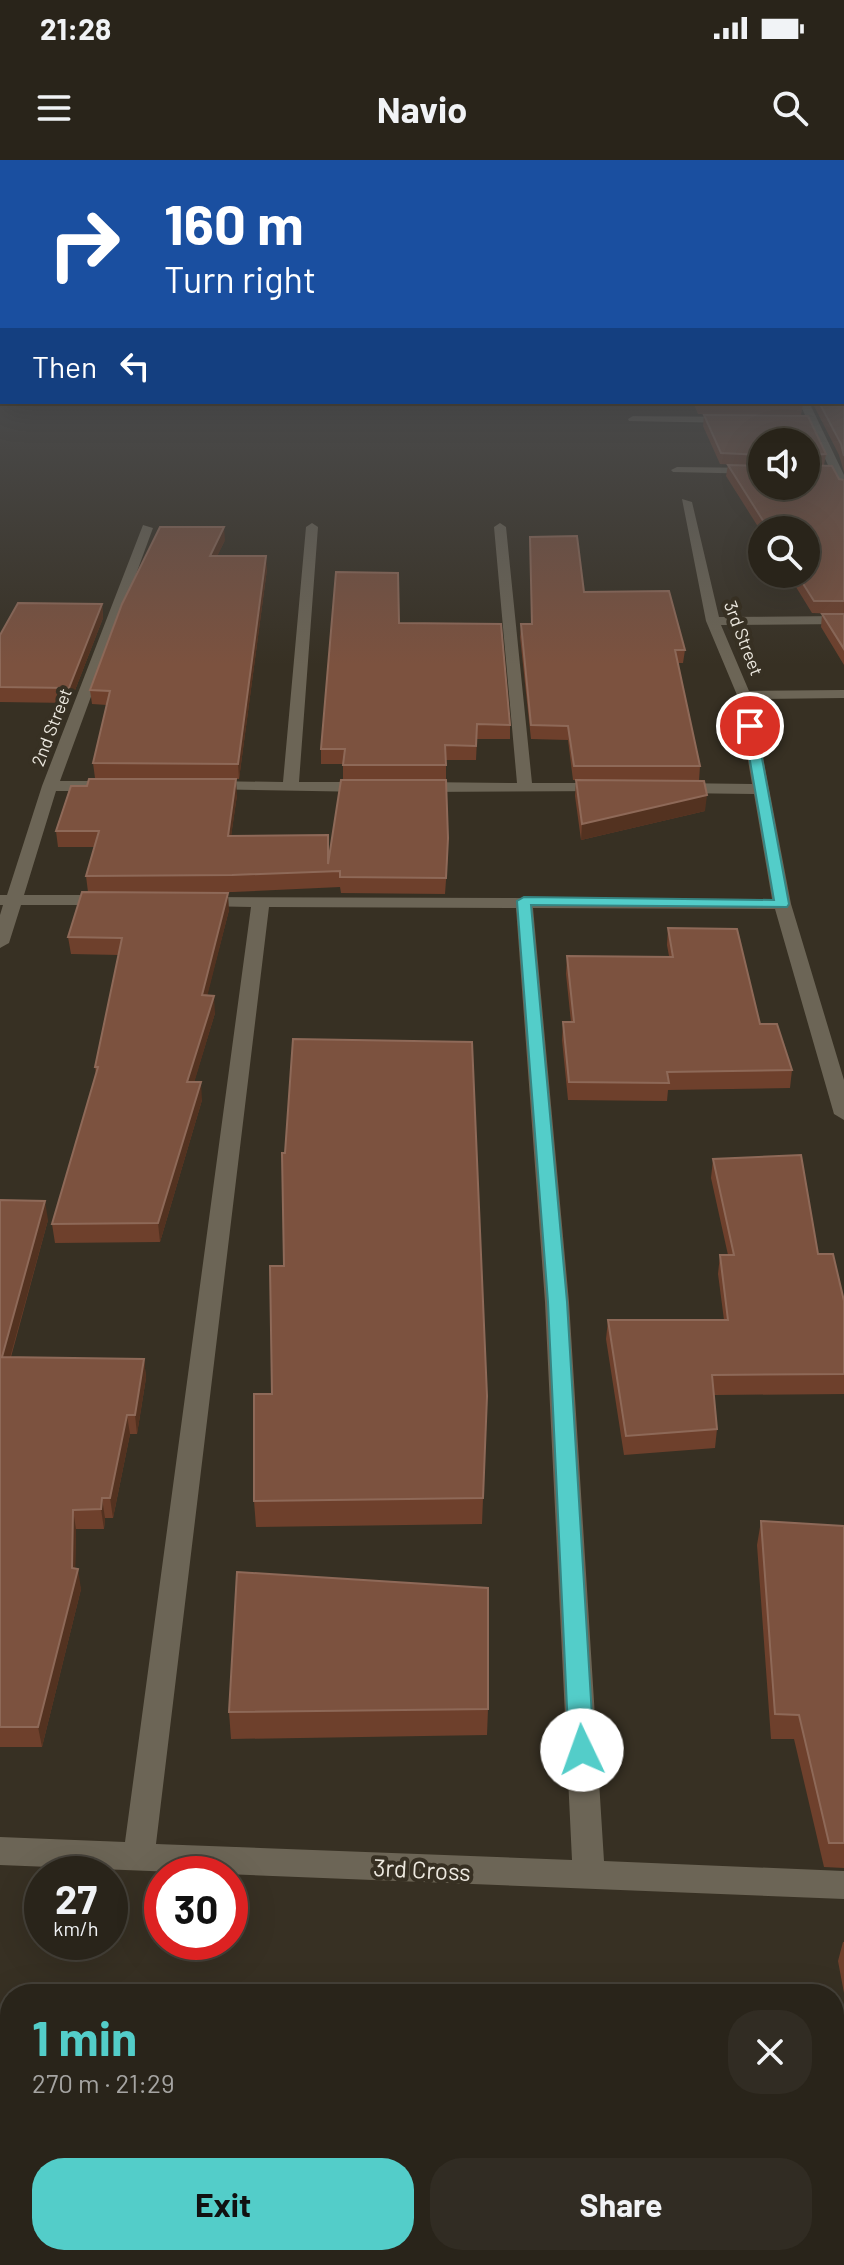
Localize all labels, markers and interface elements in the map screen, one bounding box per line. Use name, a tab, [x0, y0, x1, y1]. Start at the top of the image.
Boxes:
text: 21:28	[40, 10, 111, 46]
icon: menu	[32, 86, 76, 130]
icon: search	[768, 86, 812, 130]
text: Navio	[377, 87, 467, 130]
text: 160 m	[164, 189, 304, 256]
icon: right	[32, 192, 136, 296]
text: Turn right	[164, 257, 316, 300]
icon: left	[113, 344, 157, 388]
text: Then	[32, 348, 97, 384]
map controls	[748, 428, 820, 588]
button: sound	[748, 428, 820, 500]
button: search	[748, 516, 820, 588]
street label: 3rd Street	[720, 598, 768, 678]
street label: 2nd Street	[26, 685, 76, 769]
pin	[716, 692, 784, 760]
icon: arrive	[728, 704, 772, 748]
position arrow	[540, 1708, 624, 1792]
street label: 3rd Cross	[372, 1852, 472, 1886]
speed limit sign: 30	[144, 1856, 248, 1960]
text: 27	[55, 1874, 97, 1922]
text: km/h	[53, 1916, 99, 1940]
text: 1 min	[32, 2008, 137, 2066]
button: close	[728, 2010, 812, 2094]
text: 270 m · 21:29	[32, 2067, 174, 2098]
button: Exit	[32, 2158, 414, 2250]
button: Share	[430, 2158, 812, 2250]

